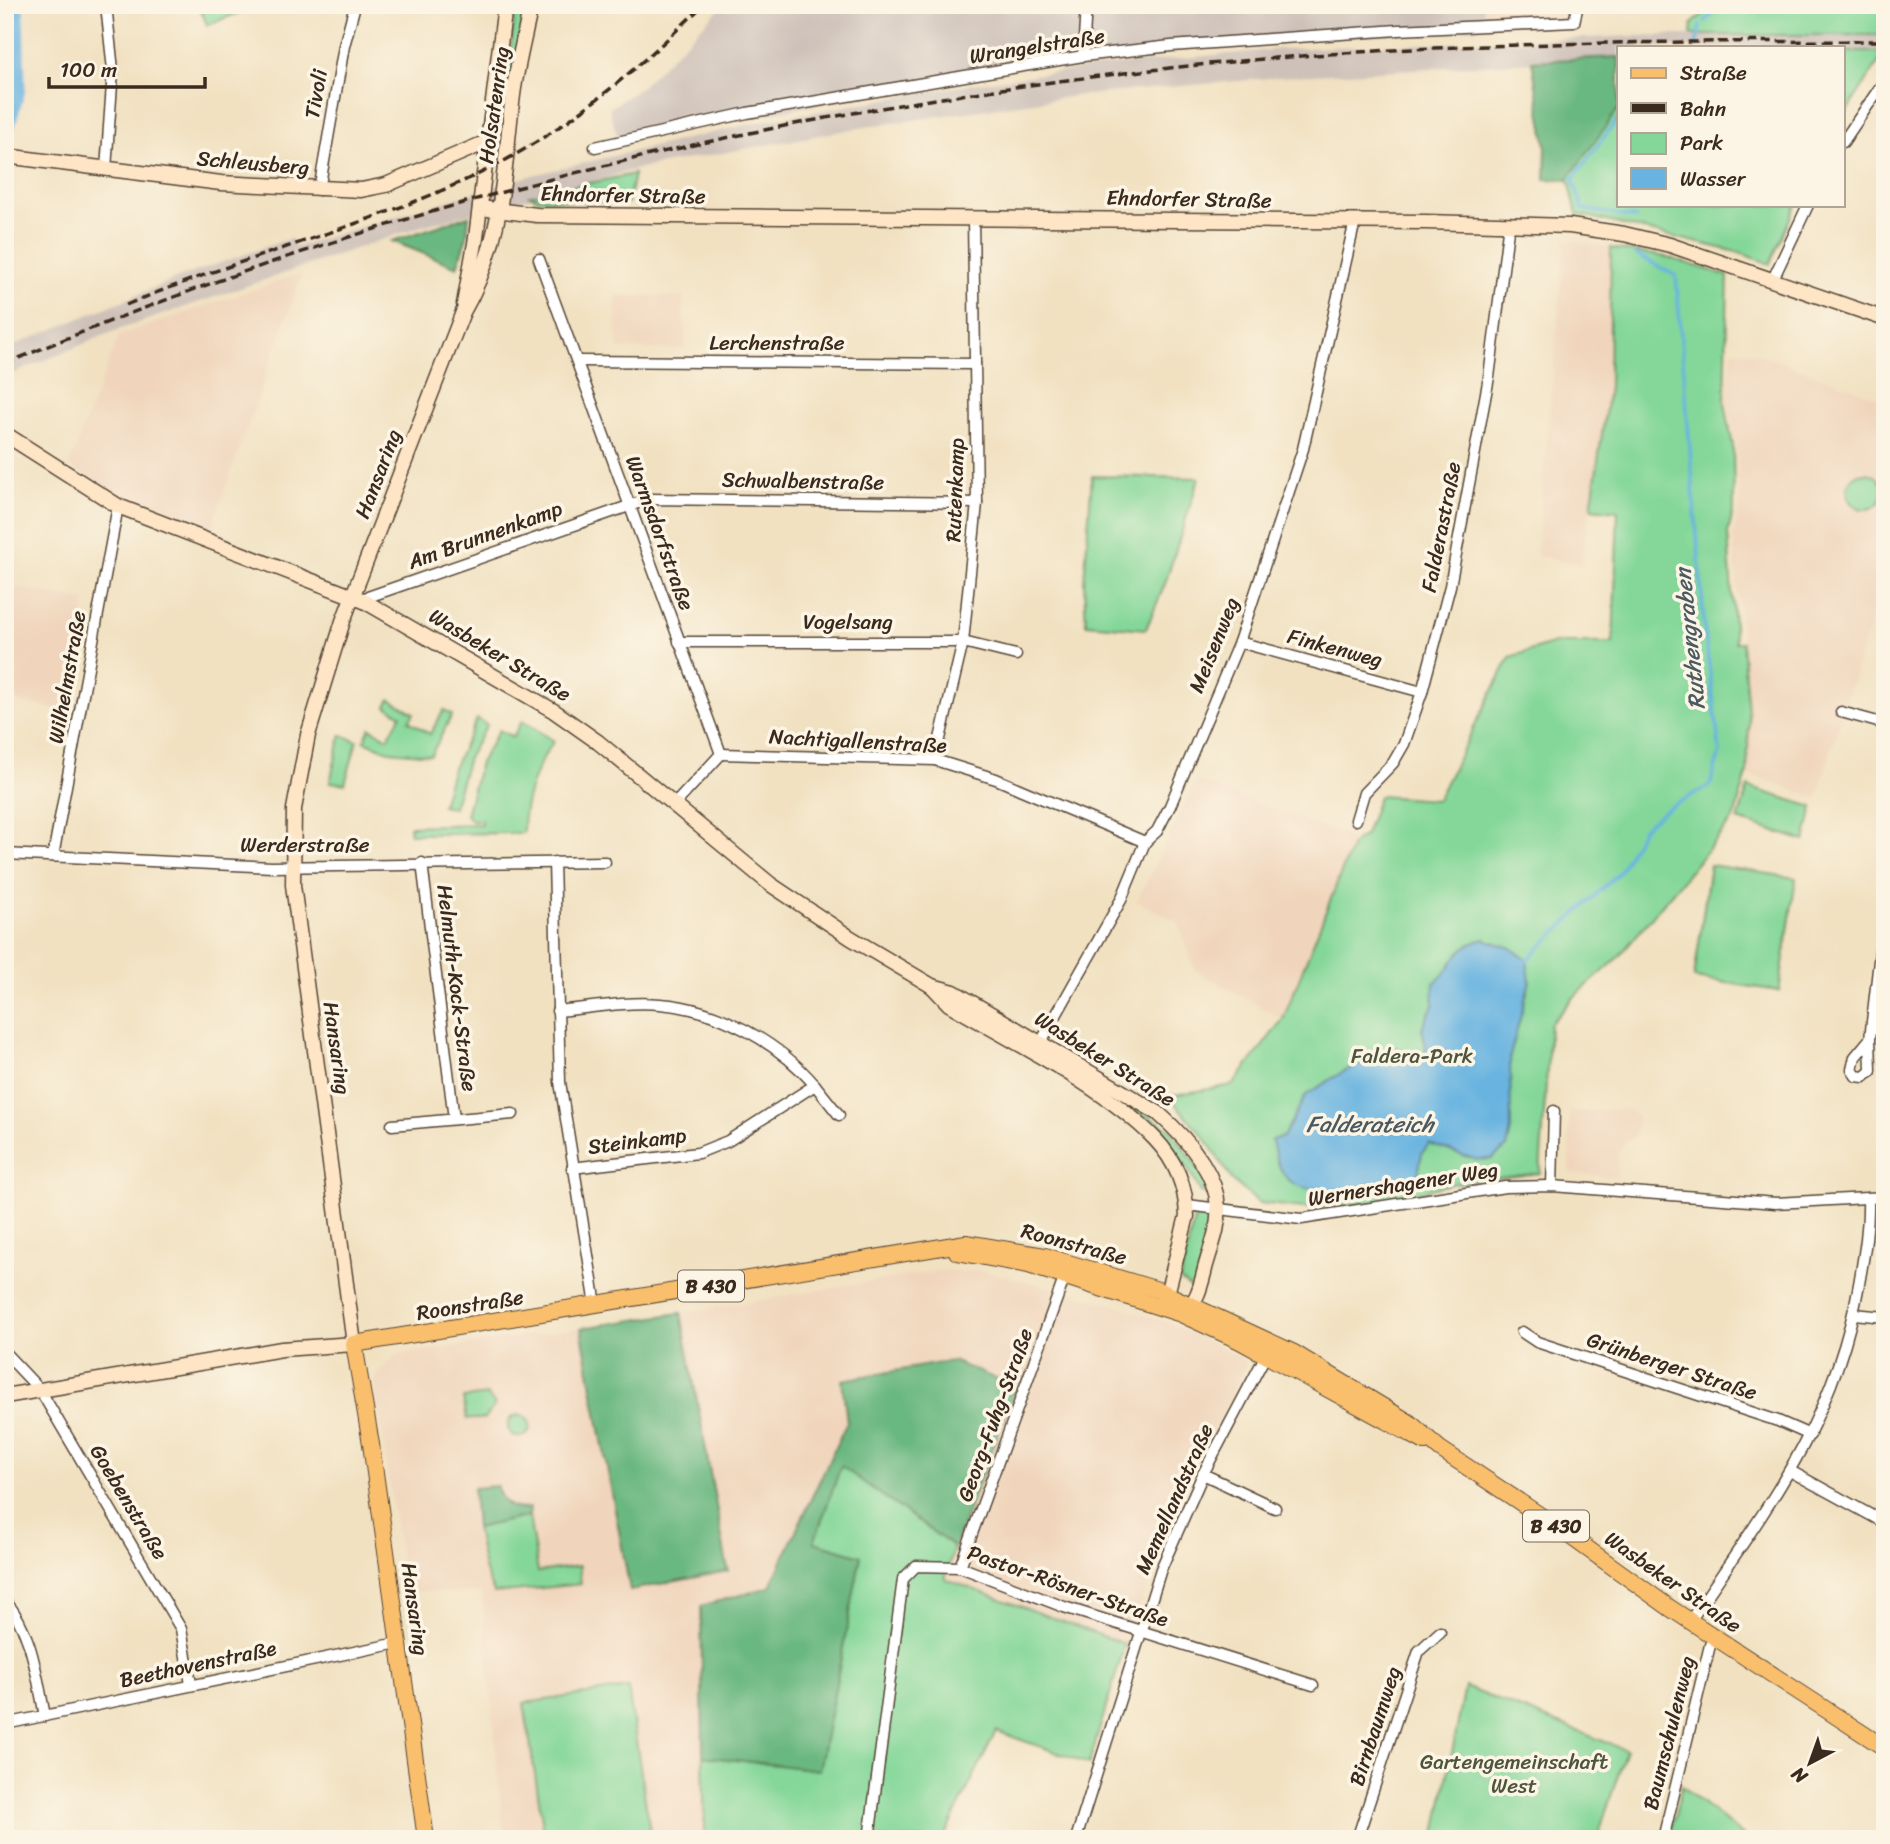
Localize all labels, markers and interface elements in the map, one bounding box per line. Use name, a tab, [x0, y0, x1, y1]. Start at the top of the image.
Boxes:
street label: Wrangelstraße	[967, 17, 1108, 75]
street label: Holsatenring	[467, 44, 521, 166]
scale bar	[49, 46, 205, 90]
legend	[1617, 46, 1844, 206]
text: 100 m	[60, 51, 117, 89]
text: Straße	[1680, 54, 1747, 92]
street label: Tivoli	[293, 65, 339, 122]
text: Bahn	[1680, 90, 1726, 128]
text: Park	[1680, 124, 1723, 162]
street label: Schleusberg	[195, 139, 311, 187]
text: Wasser	[1680, 160, 1747, 198]
street label: Ehndorfer Straße	[540, 175, 706, 215]
street label: Ehndorfer Straße	[1106, 179, 1272, 219]
street label: Lerchenstraße	[709, 324, 845, 362]
street label: Hansaring	[344, 423, 413, 524]
street label: Rutenkamp	[934, 437, 976, 543]
street label: Warmsdorfstraße	[614, 450, 706, 616]
street label: Falderastraße	[1410, 458, 1472, 596]
street label: Schwalbenstraße	[721, 461, 885, 501]
street label: Am Brunnenkamp	[401, 489, 568, 581]
water label: Ruthengraben	[1662, 564, 1718, 712]
street label: Meisenweg	[1178, 591, 1251, 699]
street label: Wasbeker Straße	[421, 597, 579, 713]
street label: Vogelsang	[803, 603, 893, 641]
street label: Wilhelmstraße	[37, 607, 97, 747]
street label: Finkenweg	[1283, 617, 1387, 679]
street label: Nachtigallenstraße	[768, 717, 948, 765]
street label: Werderstraße	[240, 826, 370, 864]
street label: Helmuth-Kock-Straße	[425, 882, 489, 1094]
street label: Hansaring	[312, 999, 362, 1097]
street label: Wasbeker Straße	[1027, 1000, 1183, 1118]
park label: Faldera-Park	[1351, 1037, 1473, 1075]
water label: Falderateich	[1306, 1104, 1436, 1145]
street label: Steinkamp	[585, 1116, 689, 1166]
street label: Wernershagener Weg	[1305, 1150, 1501, 1218]
street label: Roonstraße	[1017, 1212, 1131, 1276]
road number: B 430	[678, 1270, 744, 1302]
street label: Roonstraße	[414, 1278, 526, 1332]
street label: Grünberger Straße	[1582, 1321, 1762, 1412]
street label: Georg-Fuhg-Straße	[946, 1323, 1044, 1507]
street label: Memellandstraße	[1124, 1417, 1224, 1581]
street label: Goebenstraße	[79, 1437, 179, 1568]
road number: B 430	[1523, 1510, 1589, 1542]
street label: Wasbeker Straße	[1596, 1520, 1750, 1644]
street label: Pastor-Rösner-Straße	[962, 1534, 1174, 1638]
street label: Hansaring	[390, 1560, 440, 1658]
street label: Beethovenstraße	[116, 1629, 280, 1699]
street label: Baumschulenweg	[1631, 1652, 1707, 1814]
street label: Birnbaumweg	[1338, 1661, 1412, 1791]
north arrow	[1774, 1728, 1844, 1798]
park label: Gartengemeinschaft West	[1420, 1743, 1608, 1805]
text: N	[1783, 1758, 1816, 1793]

